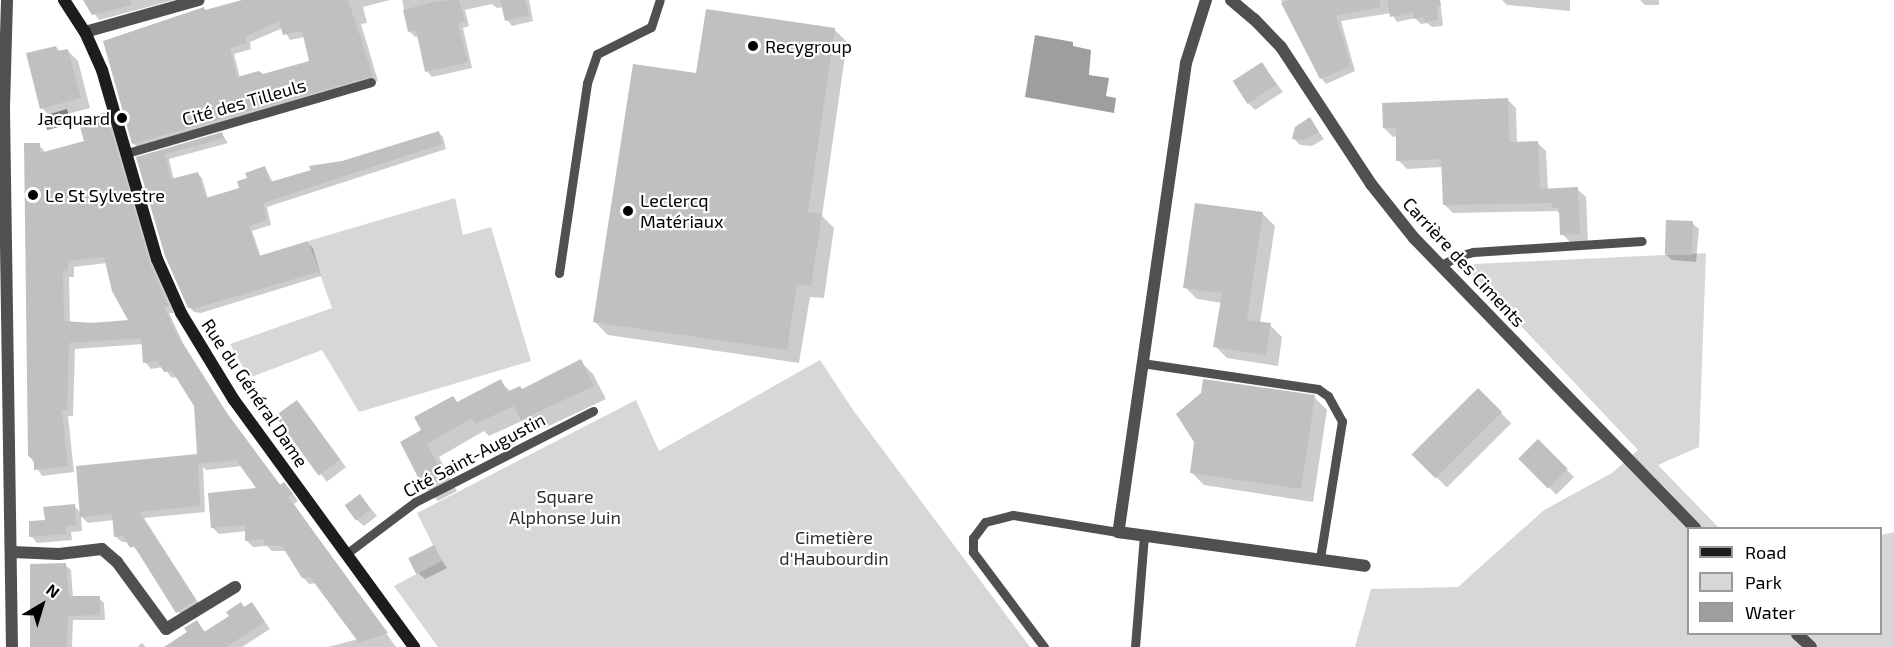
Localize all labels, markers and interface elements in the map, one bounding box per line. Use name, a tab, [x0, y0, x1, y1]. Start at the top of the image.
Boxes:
place label: Recygroup	[765, 35, 852, 57]
marker: Recygroup	[746, 39, 760, 53]
street label: Cité des Tilleuls	[179, 74, 309, 130]
place label: Jacquard	[38, 107, 110, 129]
marker: Jacquard	[115, 111, 129, 125]
place label: Le St Sylvestre	[45, 184, 165, 206]
marker: Le St Sylvestre	[26, 188, 40, 202]
place label: Leclercq Matériaux	[640, 190, 724, 232]
street label: Carrière des Ciments	[1398, 193, 1530, 331]
marker: Leclercq Matériaux	[621, 204, 635, 218]
street label: Rue du Général Dame	[197, 315, 313, 471]
street label: Cité Saint-Augustin	[399, 408, 549, 502]
park label: Square Alphonse Juin	[509, 486, 621, 528]
park label: Cimetière d'Haubourdin	[779, 527, 889, 570]
legend	[1687, 527, 1882, 635]
text: Road	[1745, 541, 1786, 563]
text: Park	[1745, 571, 1782, 593]
north arrow	[12, 575, 72, 635]
text: N	[43, 579, 64, 601]
text: Water	[1745, 601, 1795, 623]

